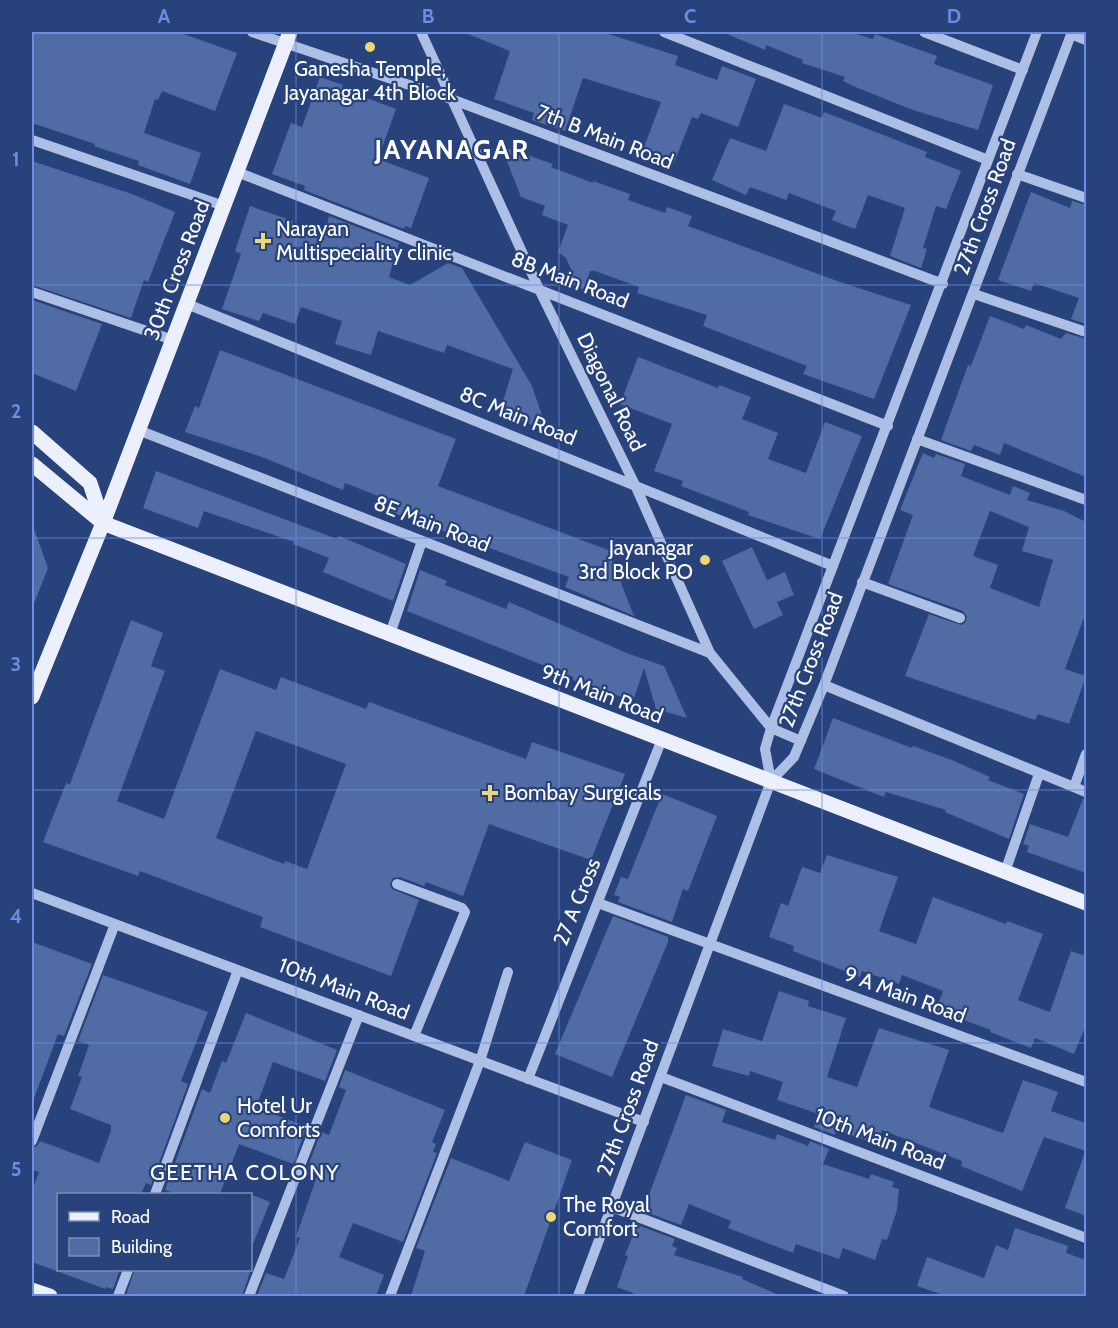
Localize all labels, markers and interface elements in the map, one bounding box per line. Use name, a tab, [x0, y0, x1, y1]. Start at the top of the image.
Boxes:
text: A	[158, 4, 171, 28]
text: B	[422, 4, 434, 28]
text: C	[684, 4, 696, 28]
text: D	[947, 4, 961, 28]
marker: Ganesha Temple, Jayanagar 4th Block	[363, 40, 377, 54]
place label: Ganesha Temple, Jayanagar 4th Block	[283, 56, 457, 105]
street label: 7th B Main Road	[533, 99, 677, 174]
district label: JAYANAGAR	[373, 133, 530, 166]
street label: 27th Cross Road	[948, 135, 1021, 278]
text: 1	[12, 147, 20, 171]
street label: 30th Cross Road	[138, 196, 215, 343]
place label: Narayan Multispeciality clinic	[276, 216, 452, 265]
marker: Narayan Multispeciality clinic	[254, 232, 272, 250]
street label: 8B Main Road	[508, 246, 632, 313]
street label: Diagonal Road	[572, 328, 651, 455]
street label: 8C Main Road	[456, 381, 580, 450]
text: 2	[11, 399, 21, 423]
street label: 8E Main Road	[370, 490, 494, 557]
place label: Jayanagar 3rd Block PO	[578, 535, 693, 584]
marker: Jayanagar 3rd Block PO	[698, 553, 712, 567]
street label: 27th Cross Road	[773, 589, 848, 731]
text: 3	[11, 652, 21, 676]
street label: 9th Main Road	[538, 659, 667, 728]
place label: Bombay Surgicals	[504, 780, 662, 805]
marker: Bombay Surgicals	[481, 784, 499, 802]
street label: 27 A Cross	[548, 854, 605, 949]
text: 4	[10, 904, 22, 928]
street label: 10th Main Road	[275, 952, 413, 1025]
street label: 9 A Main Road	[841, 961, 969, 1028]
street label: 27th Cross Road	[591, 1036, 664, 1179]
place label: Hotel Ur Comforts	[237, 1093, 321, 1142]
street label: 10th Main Road	[811, 1102, 949, 1175]
marker: Hotel Ur Comforts	[218, 1111, 232, 1125]
text: 5	[11, 1157, 21, 1181]
district label: GEETHA COLONY	[150, 1159, 340, 1186]
place label: The Royal Comfort	[563, 1192, 650, 1241]
legend	[57, 1193, 252, 1271]
text: Road	[111, 1206, 150, 1228]
marker: The Royal Comfort	[544, 1210, 558, 1224]
text: Building	[111, 1236, 173, 1258]

